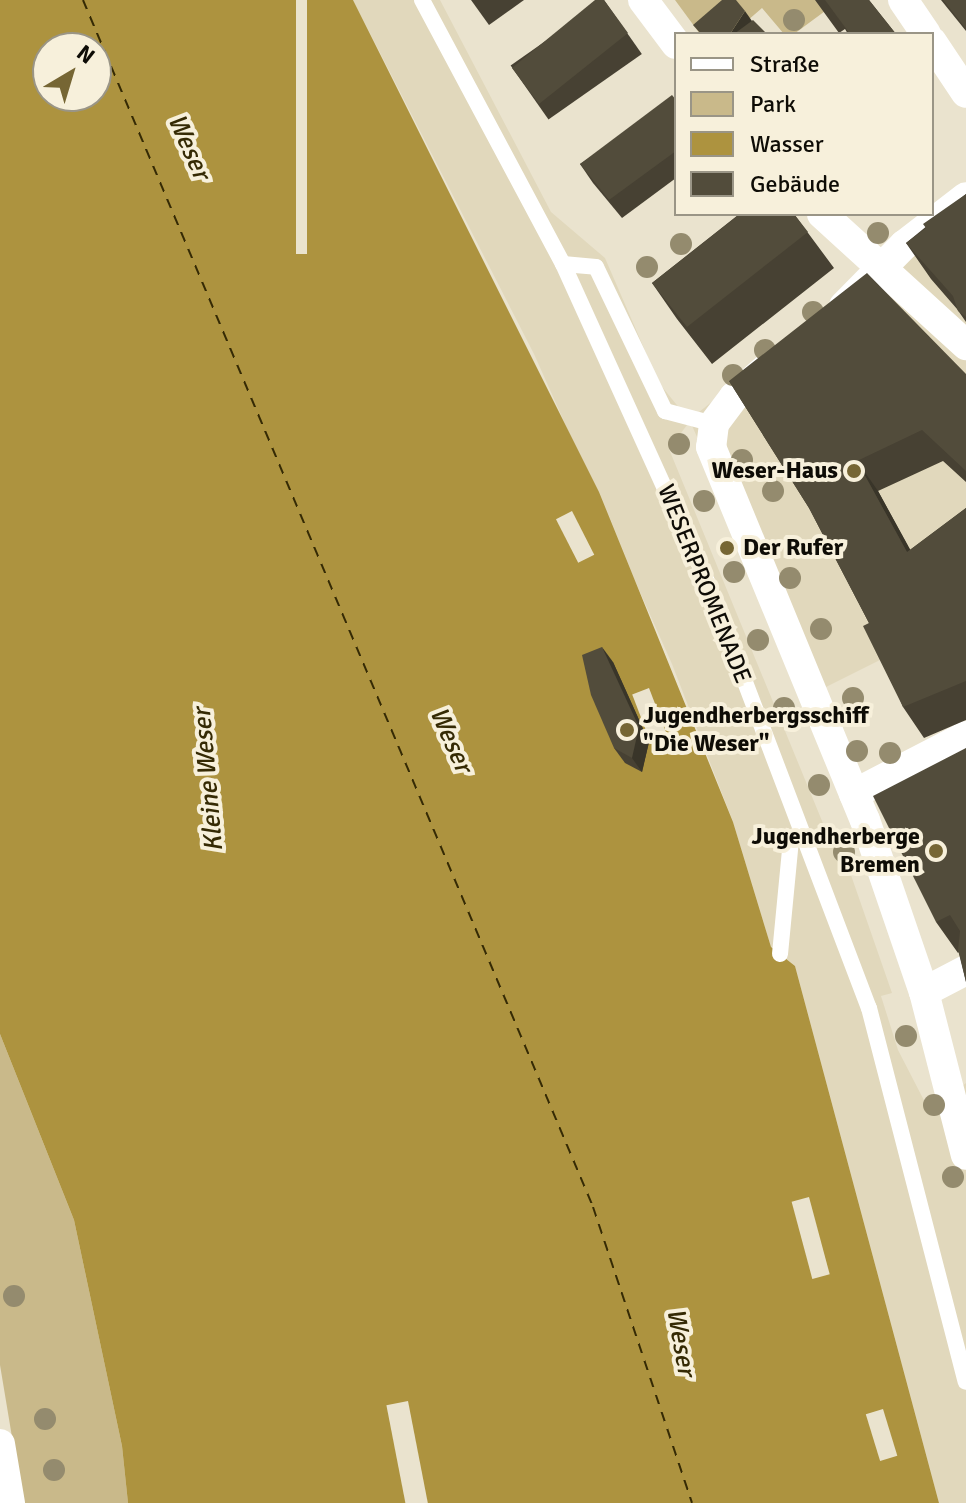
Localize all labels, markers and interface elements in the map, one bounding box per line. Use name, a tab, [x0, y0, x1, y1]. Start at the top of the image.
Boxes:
north arrow	[32, 32, 112, 112]
legend	[674, 32, 934, 216]
text: N	[72, 39, 100, 70]
text: Straße	[750, 49, 820, 79]
text: Park	[750, 89, 796, 119]
water label: Weser	[160, 110, 216, 184]
text: Wasser	[750, 129, 824, 159]
text: Gebäude	[750, 169, 840, 199]
place label: Weser-Haus	[712, 457, 838, 485]
marker: Weser-Haus	[845, 462, 863, 480]
street label: WESERPROMENADE	[651, 480, 757, 688]
place label: Der Rufer	[743, 534, 843, 562]
marker: Der Rufer	[718, 539, 736, 557]
place label: Jugendherbergsschiff "Die Weser"	[643, 702, 868, 758]
water label: Weser	[422, 703, 478, 777]
water label: Kleine Weser	[187, 707, 231, 853]
marker: Jugendherbergsschiff "Die Weser"	[618, 721, 636, 739]
place label: Jugendherberge Bremen	[751, 823, 920, 879]
marker: Jugendherberge Bremen	[927, 842, 945, 860]
water label: Weser	[659, 1306, 701, 1378]

